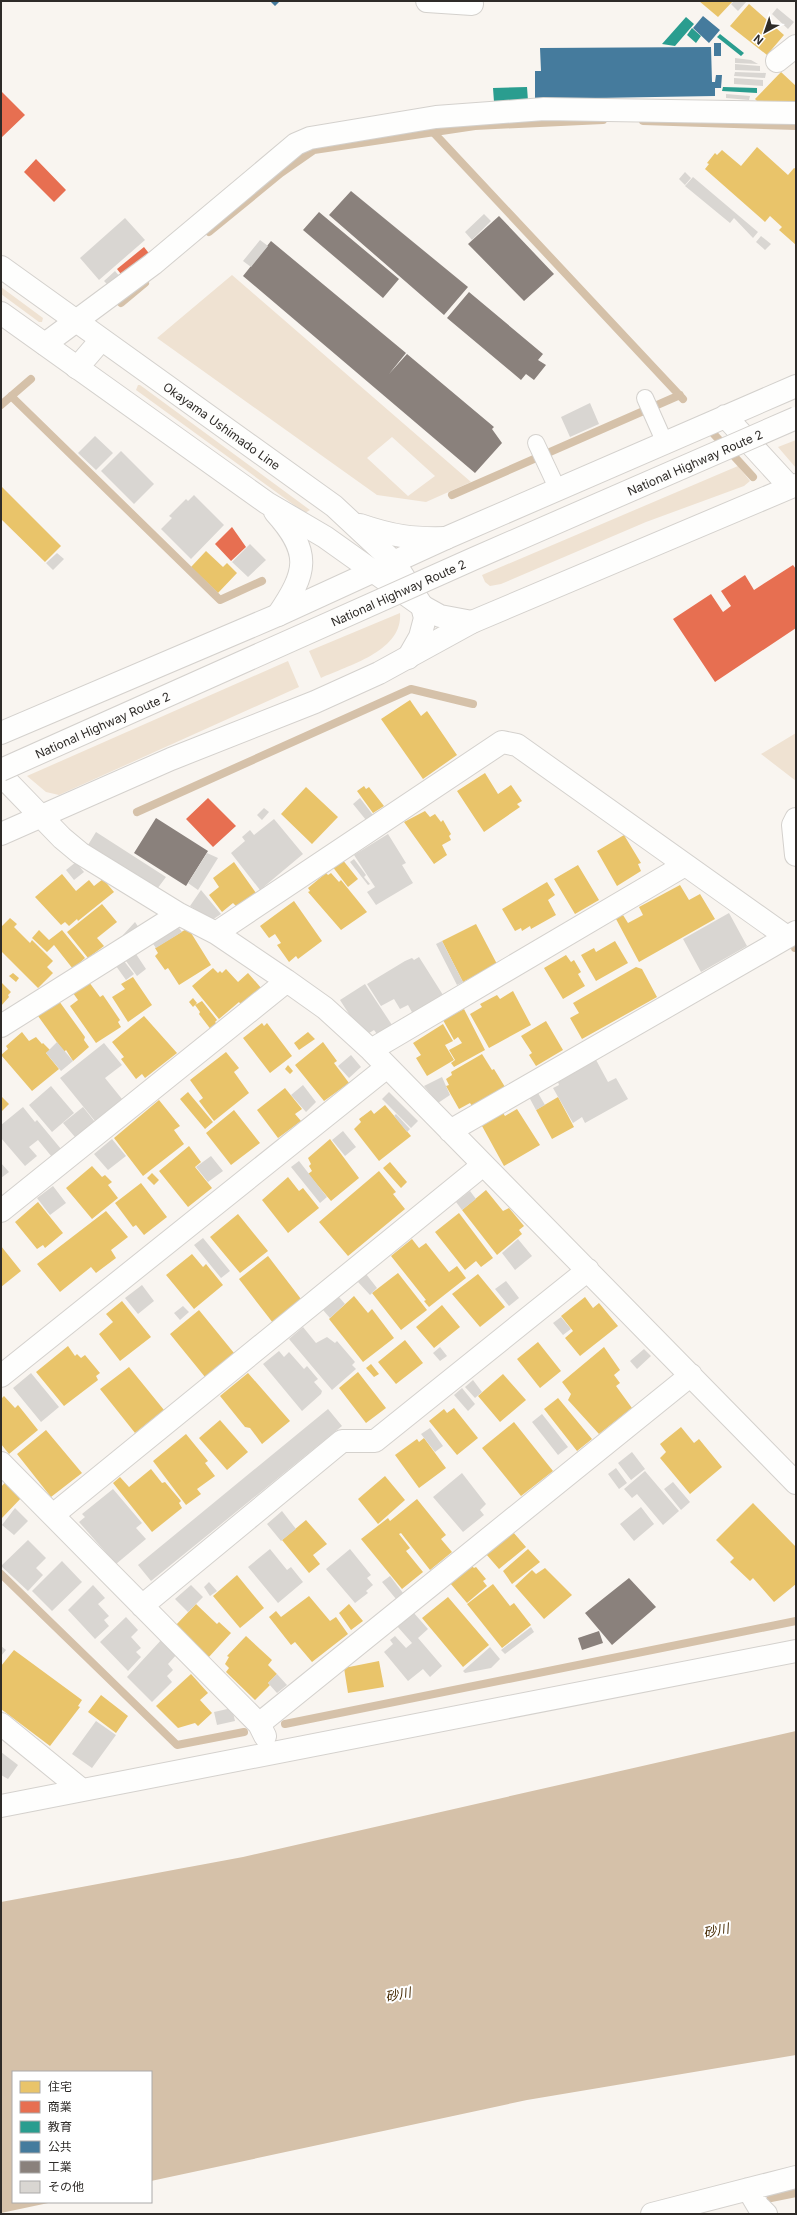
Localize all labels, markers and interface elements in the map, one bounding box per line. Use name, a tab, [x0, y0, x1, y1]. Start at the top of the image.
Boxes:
north arrow	[745, 12, 785, 52]
text: N	[751, 32, 766, 48]
street label: Okayama Ushimado Line	[160, 378, 284, 473]
street label: National Highway Route 2	[625, 426, 765, 498]
street label: National Highway Route 2	[328, 556, 468, 629]
street label: National Highway Route 2	[33, 688, 172, 761]
water label: 砂川	[702, 1919, 732, 1940]
water label: 砂川	[384, 1983, 414, 2004]
legend	[12, 2071, 152, 2203]
text: 住宅	[48, 2079, 72, 2094]
text: 商業	[48, 2099, 72, 2114]
text: 教育	[48, 2119, 72, 2134]
text: 公共	[48, 2139, 72, 2154]
text: 工業	[48, 2159, 72, 2174]
text: その他	[48, 2179, 84, 2194]

